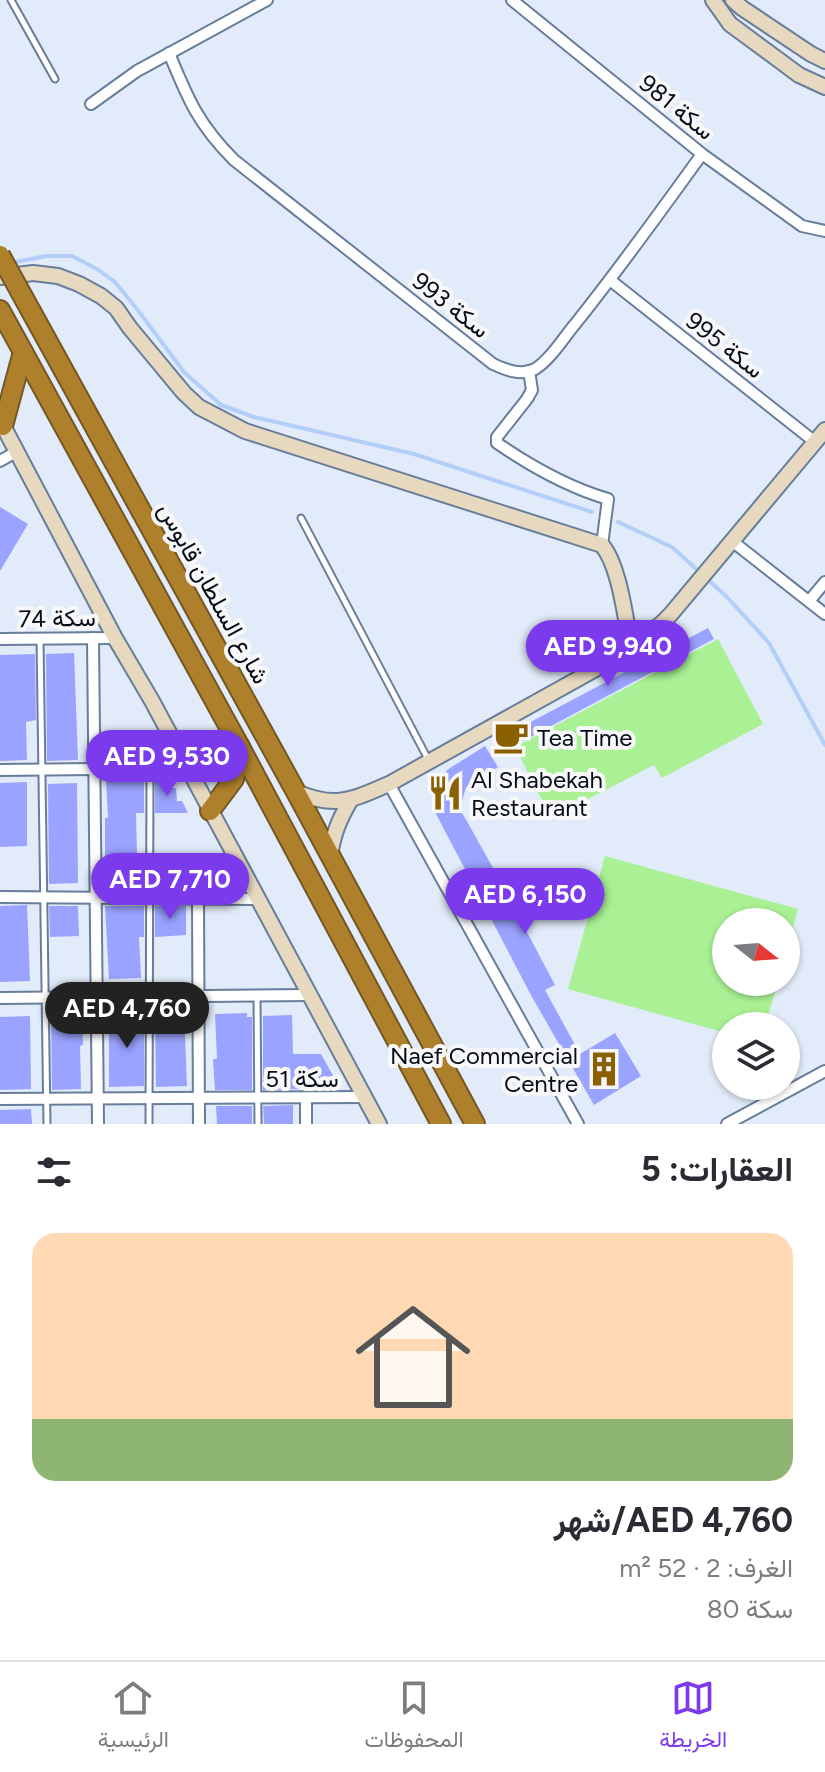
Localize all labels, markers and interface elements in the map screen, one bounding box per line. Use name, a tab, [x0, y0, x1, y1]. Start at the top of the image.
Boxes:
street label: سكة 981	[634, 68, 720, 146]
street label: سكة 993	[407, 266, 495, 344]
street label: سكة 995	[680, 306, 770, 384]
street label: شارع السلطان قابوس	[150, 497, 276, 690]
street label: سكة 74	[18, 603, 96, 633]
pin: AED 9,940	[516, 620, 700, 688]
text: AED 9,940	[544, 630, 672, 662]
cafe icon: Tea Time	[492, 718, 530, 756]
place label: Tea Time	[537, 723, 632, 752]
pin: AED 9,530	[75, 730, 259, 798]
text: AED 9,530	[104, 740, 230, 772]
place label: Al Shabekah Restaurant	[471, 765, 603, 822]
restaurant icon: Al Shabekah Restaurant	[426, 774, 464, 812]
pin: AED 7,710	[78, 853, 262, 921]
text: AED 7,710	[109, 863, 231, 895]
pin: AED 6,150	[433, 868, 617, 936]
text: AED 6,150	[464, 878, 586, 910]
north arrow	[712, 908, 800, 996]
map controls	[712, 908, 800, 1100]
pin: AED 4,760	[35, 982, 219, 1050]
text: AED 4,760	[63, 992, 191, 1024]
button: layers	[712, 1012, 800, 1100]
place label: Naef Commercial Centre	[390, 1041, 578, 1098]
building icon: Naef Commercial Centre	[585, 1050, 623, 1088]
street label: سكة 51	[265, 1064, 339, 1093]
text: العقارات: 5	[641, 1149, 793, 1190]
icon: filters	[32, 1150, 76, 1194]
icon: home	[341, 1285, 485, 1429]
text: AED 4,760/شهر	[554, 1500, 793, 1541]
text: الغرف: 2 · 52 m²	[619, 1552, 793, 1584]
text: سكة 80	[707, 1593, 793, 1625]
tab: الرئيسية	[98, 1676, 169, 1759]
tab: المحفوظات	[365, 1676, 464, 1759]
tab: الخريطة	[659, 1676, 727, 1759]

